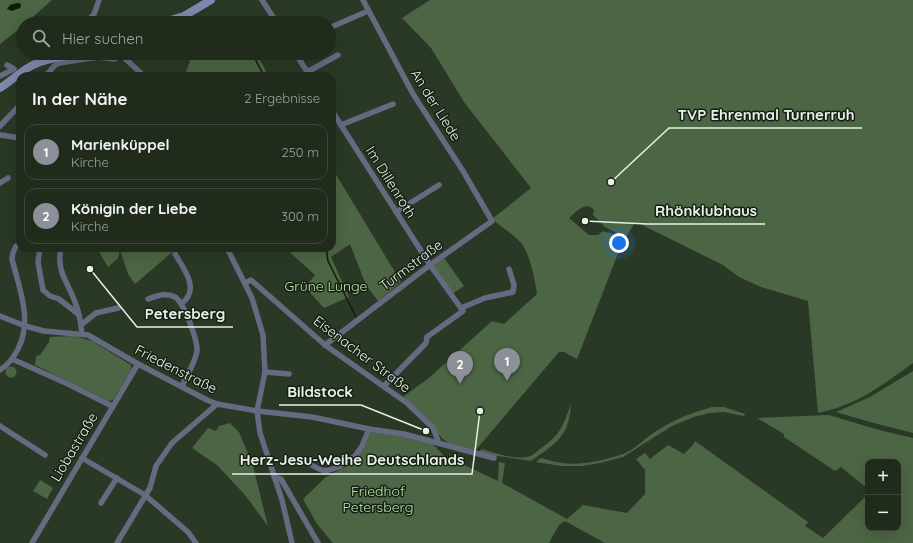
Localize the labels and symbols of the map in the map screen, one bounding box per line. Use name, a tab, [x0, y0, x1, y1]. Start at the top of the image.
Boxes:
street label: An der Liede	[407, 66, 465, 144]
callout: TVP Ehrenmal Turnerruh	[669, 101, 862, 128]
text: TVP Ehrenmal Turnerruh	[677, 105, 855, 124]
street label: Im Dillenroth	[362, 143, 420, 221]
callout: Rhönklubhaus	[647, 197, 765, 224]
text: Rhönklubhaus	[655, 201, 757, 220]
your location	[609, 233, 629, 253]
street label: Turmstraße	[376, 235, 446, 295]
park label: Grüne Lunge	[285, 277, 367, 295]
callout: Petersberg	[137, 300, 233, 327]
text: Petersberg	[145, 304, 225, 323]
street label: Eisenacher Straße	[310, 312, 414, 396]
street label: Friedenstraße	[132, 341, 220, 397]
pin: 1	[494, 348, 520, 381]
pin: 2	[447, 351, 473, 384]
callout: Bildstock	[279, 378, 361, 405]
text: Bildstock	[287, 382, 353, 401]
street label: Liobastraße	[46, 409, 102, 485]
callout: Herz-Jesu-Weihe Deutschlands	[232, 447, 472, 474]
text: Herz-Jesu-Weihe Deutschlands	[240, 450, 464, 469]
park label: Friedhof Petersberg	[343, 482, 413, 516]

